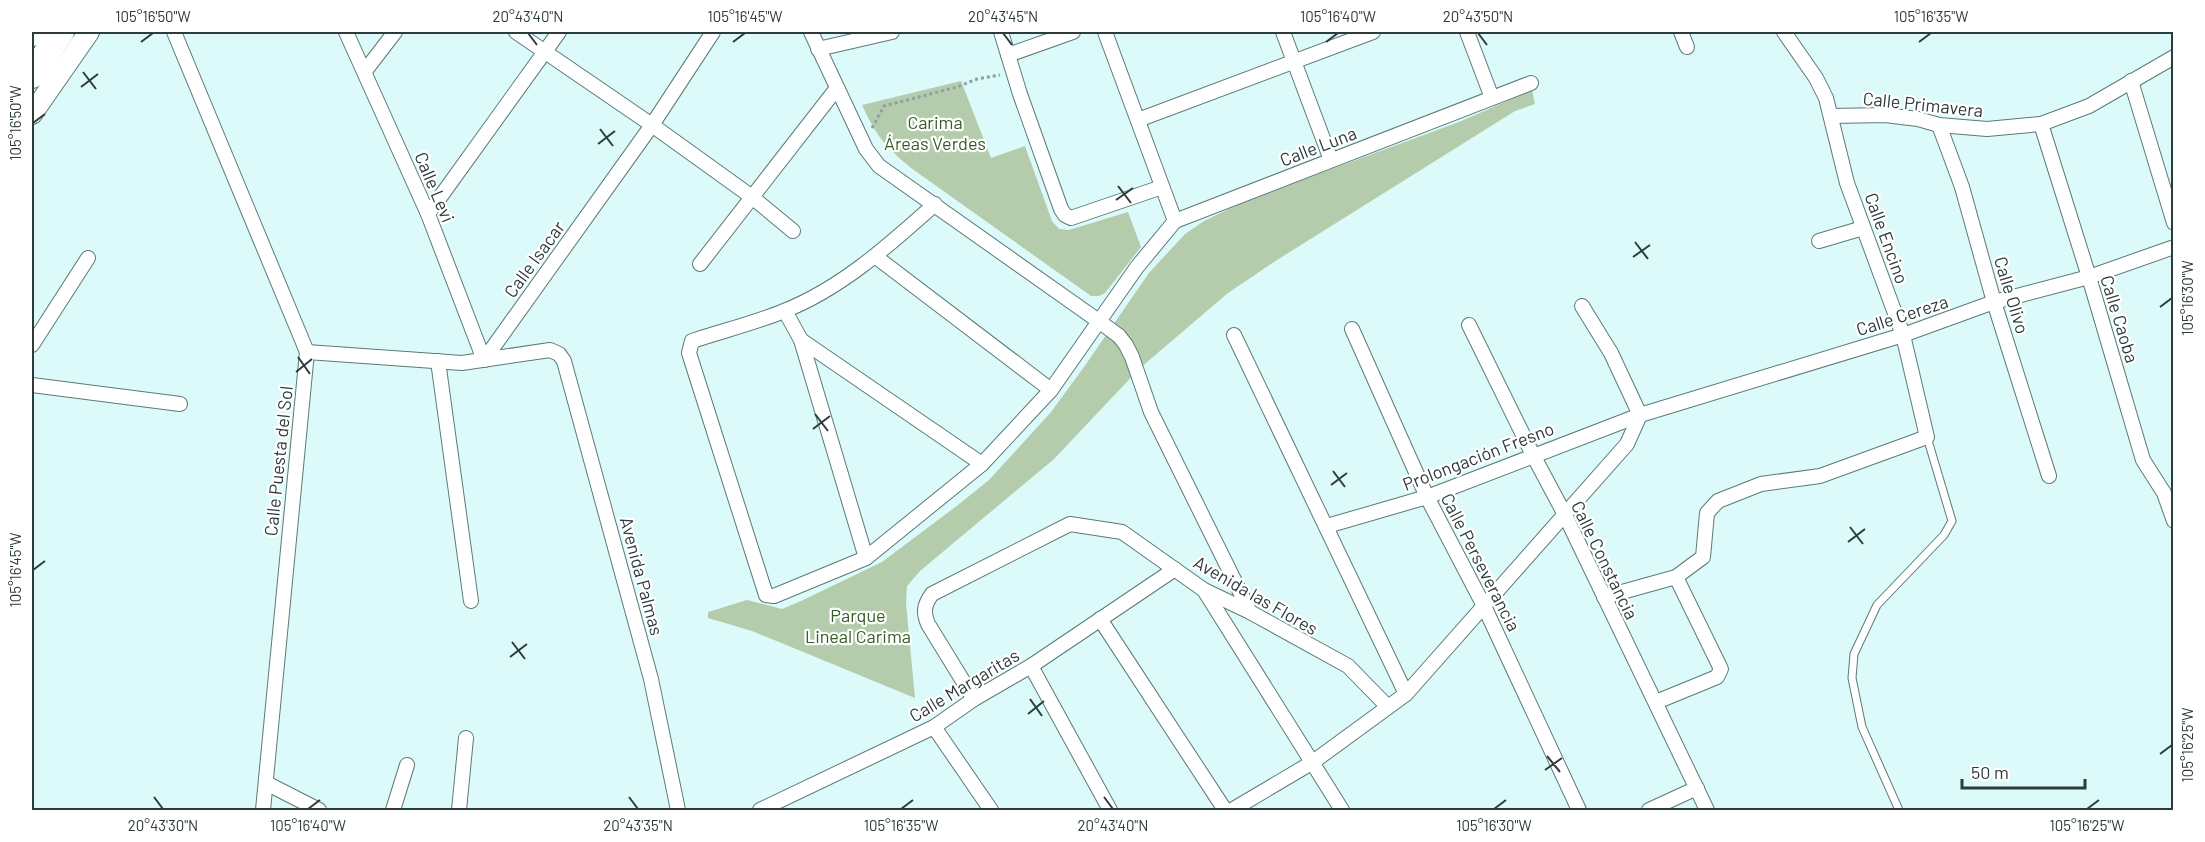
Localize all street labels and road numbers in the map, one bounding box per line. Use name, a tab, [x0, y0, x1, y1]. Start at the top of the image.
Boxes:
street label: Calle Primavera	[1862, 87, 1984, 121]
street label: Calle Luna	[1277, 121, 1359, 171]
street label: Calle Levi	[410, 149, 460, 225]
street label: Calle Encino	[1860, 189, 1914, 287]
street label: Calle Isacar	[499, 216, 569, 302]
street label: Calle Olivo	[1990, 254, 2034, 336]
street label: Calle Caoba	[2096, 273, 2144, 365]
street label: Calle Cereza	[1853, 290, 1951, 340]
street label: Calle Puesta del Sol	[259, 385, 297, 537]
street label: Prolongación Fresno	[1399, 417, 1557, 495]
street label: Calle Perseverancia	[1437, 489, 1525, 635]
street label: Calle Constancia	[1567, 497, 1643, 623]
street label: Avenida Palmas	[616, 514, 668, 638]
street label: Avenida las Flores	[1190, 551, 1322, 639]
street label: Calle Margaritas	[905, 644, 1023, 726]

